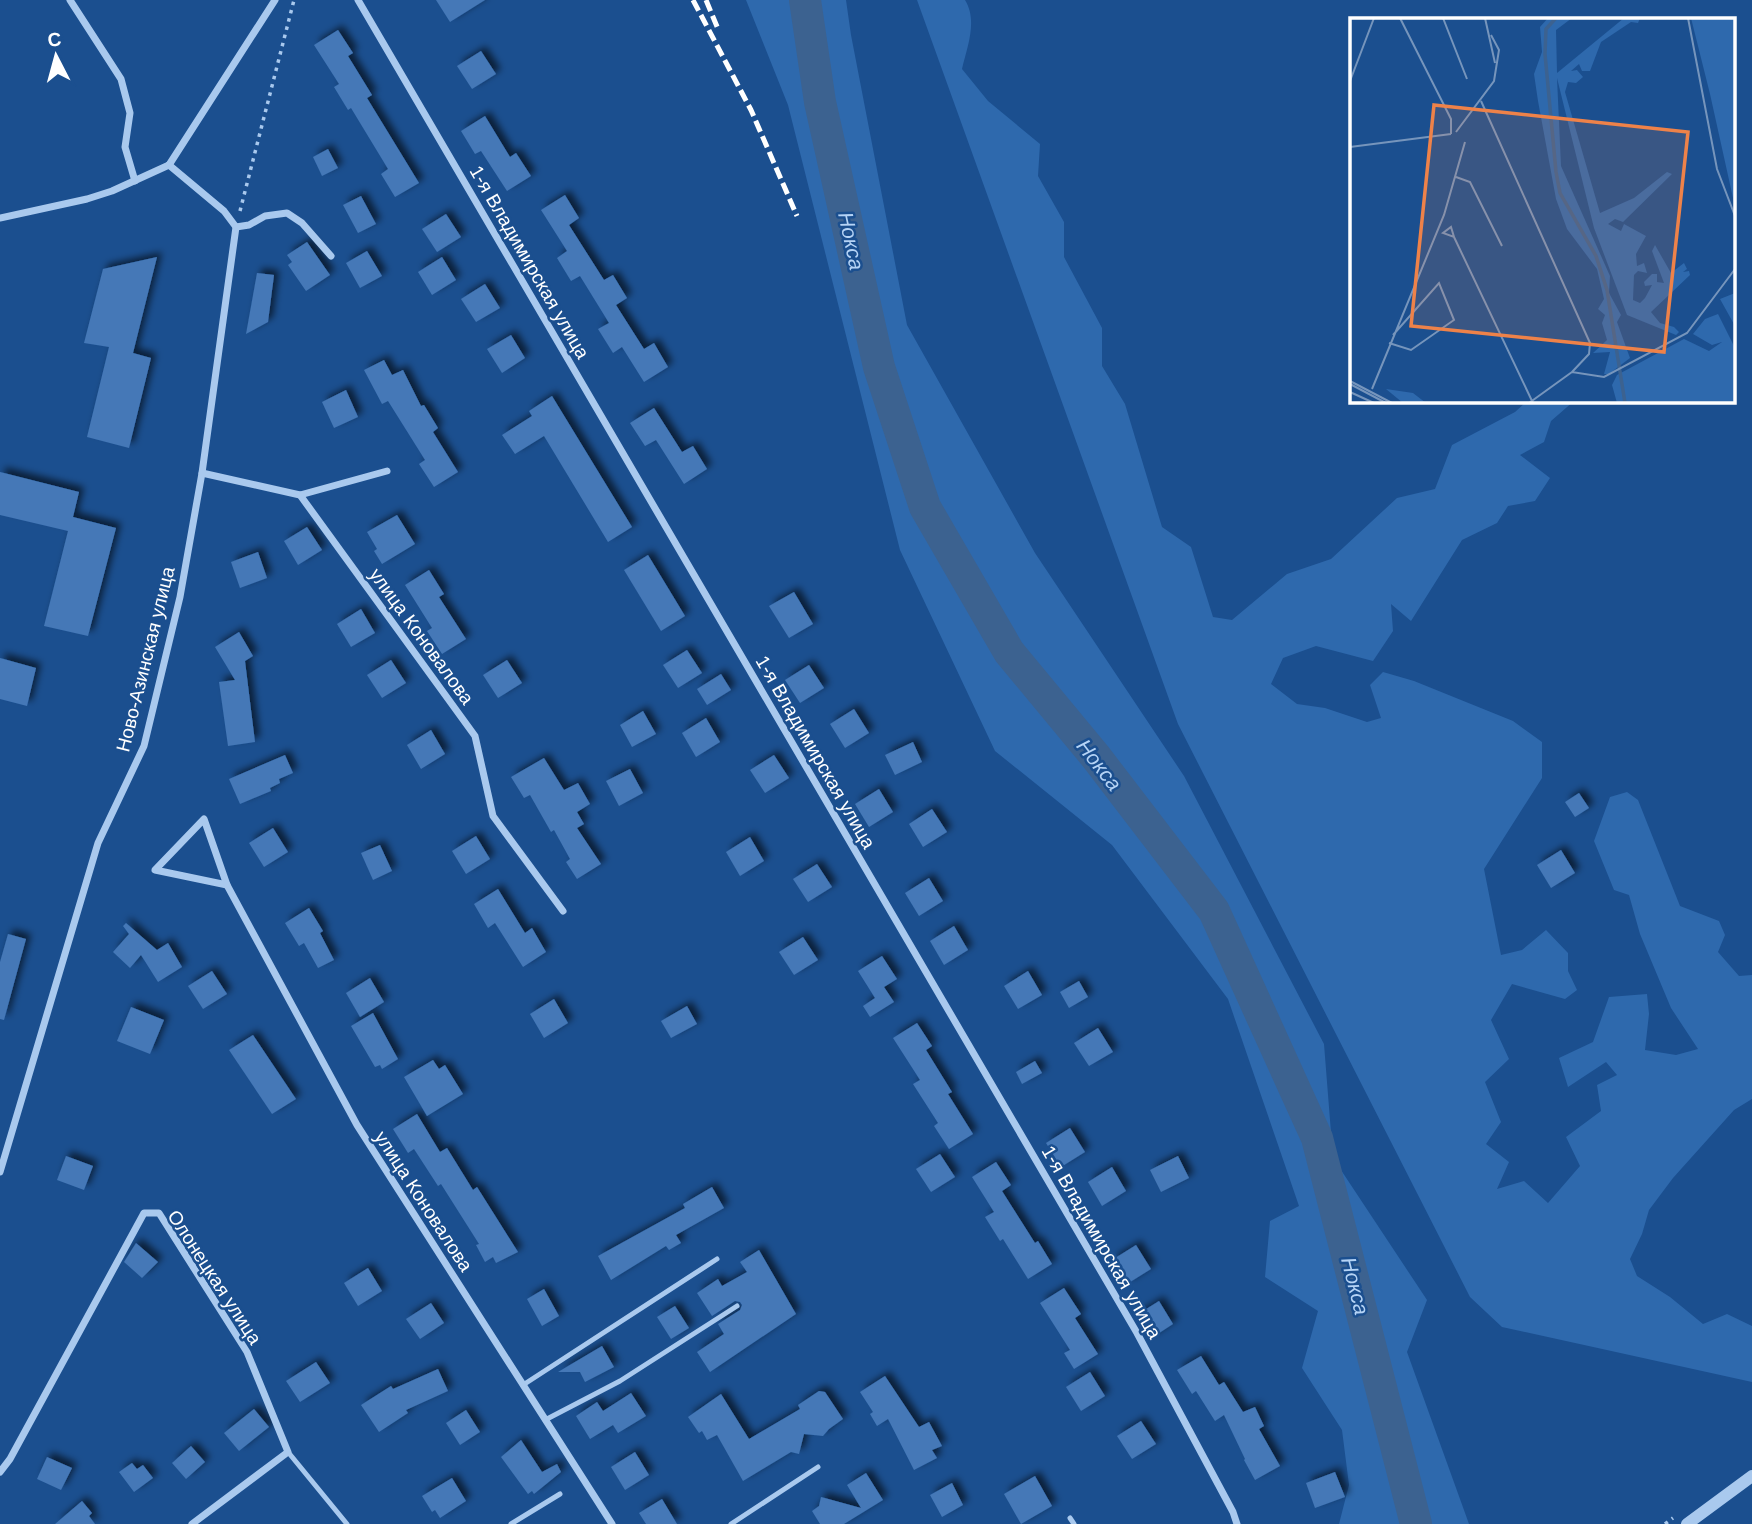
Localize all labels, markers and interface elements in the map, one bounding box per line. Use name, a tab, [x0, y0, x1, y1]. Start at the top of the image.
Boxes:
inset map	[1350, 18, 1734, 402]
north arrow	[21, 21, 91, 91]
text: С	[46, 28, 62, 51]
street label: 1-я Владимирская улица	[466, 162, 594, 363]
water label: Нокса	[834, 210, 869, 272]
street label: Ново-Азинская улица	[112, 564, 179, 754]
street label: улица Коновалова	[365, 564, 478, 709]
street label: 1-я Владимирская улица	[752, 652, 880, 853]
water label: Нокса	[1072, 734, 1127, 795]
street label: улица Коновалова	[370, 1127, 477, 1276]
street label: 1-я Владимирская улица	[1038, 1142, 1166, 1343]
street label: Олонецкая улица	[163, 1206, 266, 1349]
water label: Нокса	[1337, 1255, 1374, 1317]

